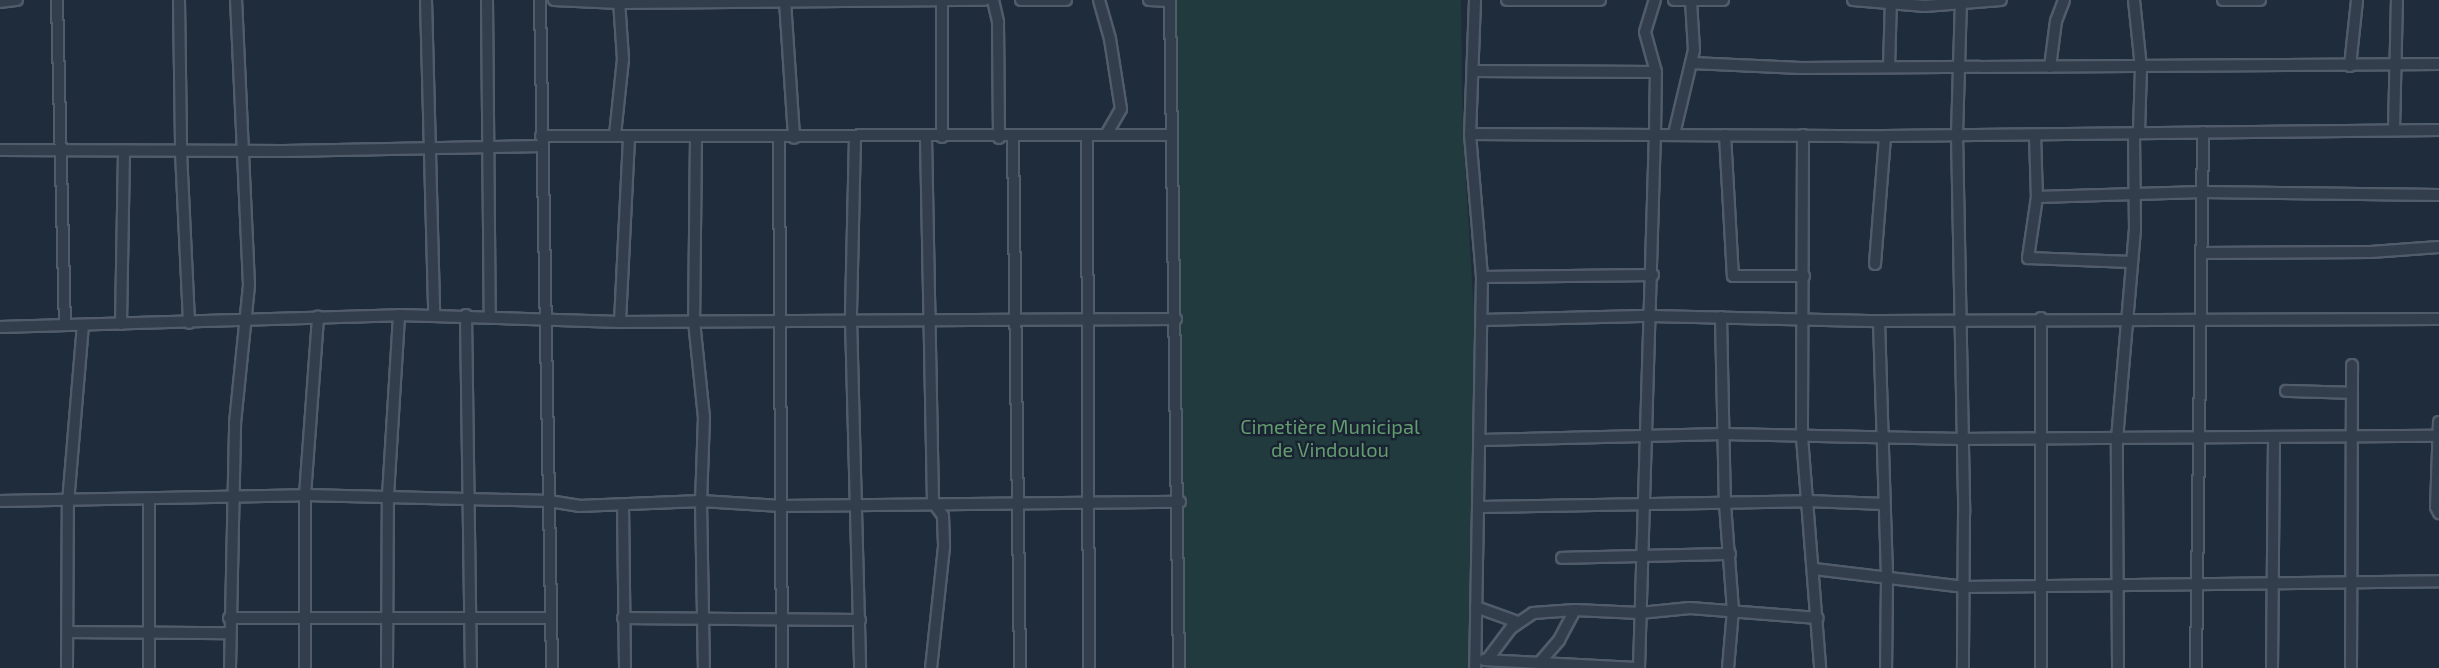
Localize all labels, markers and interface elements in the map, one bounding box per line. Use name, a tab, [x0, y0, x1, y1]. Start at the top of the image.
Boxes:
park label: Cimetière Municipal de Vindoulou	[1240, 414, 1420, 461]

